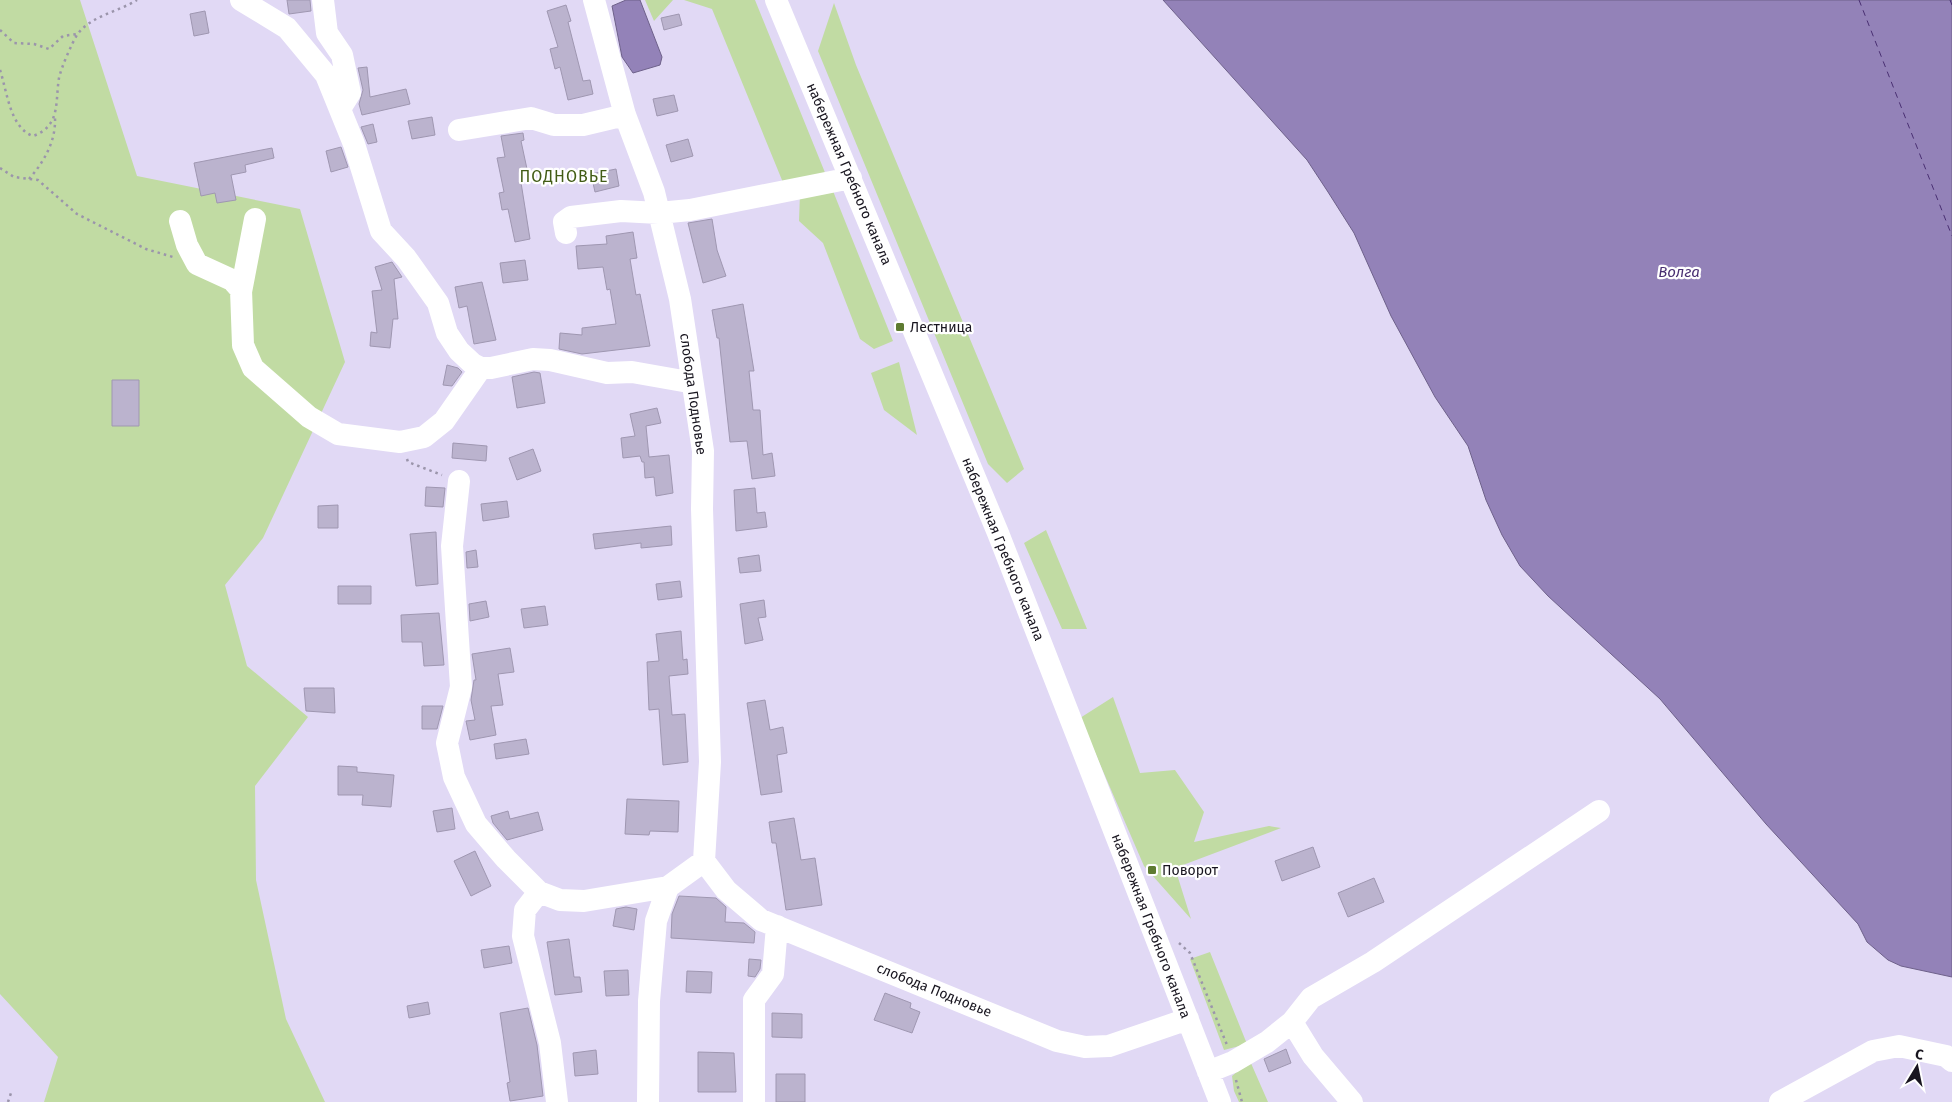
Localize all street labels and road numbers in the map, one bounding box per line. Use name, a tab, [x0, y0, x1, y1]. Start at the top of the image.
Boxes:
street label: набережная Гребного канала	[803, 80, 895, 268]
street label: слобода Подновье	[676, 332, 710, 456]
street label: набережная Гребного канала	[958, 455, 1048, 643]
street label: набережная Гребного канала	[1108, 831, 1194, 1021]
street label: слобода Подновье	[874, 959, 994, 1021]

